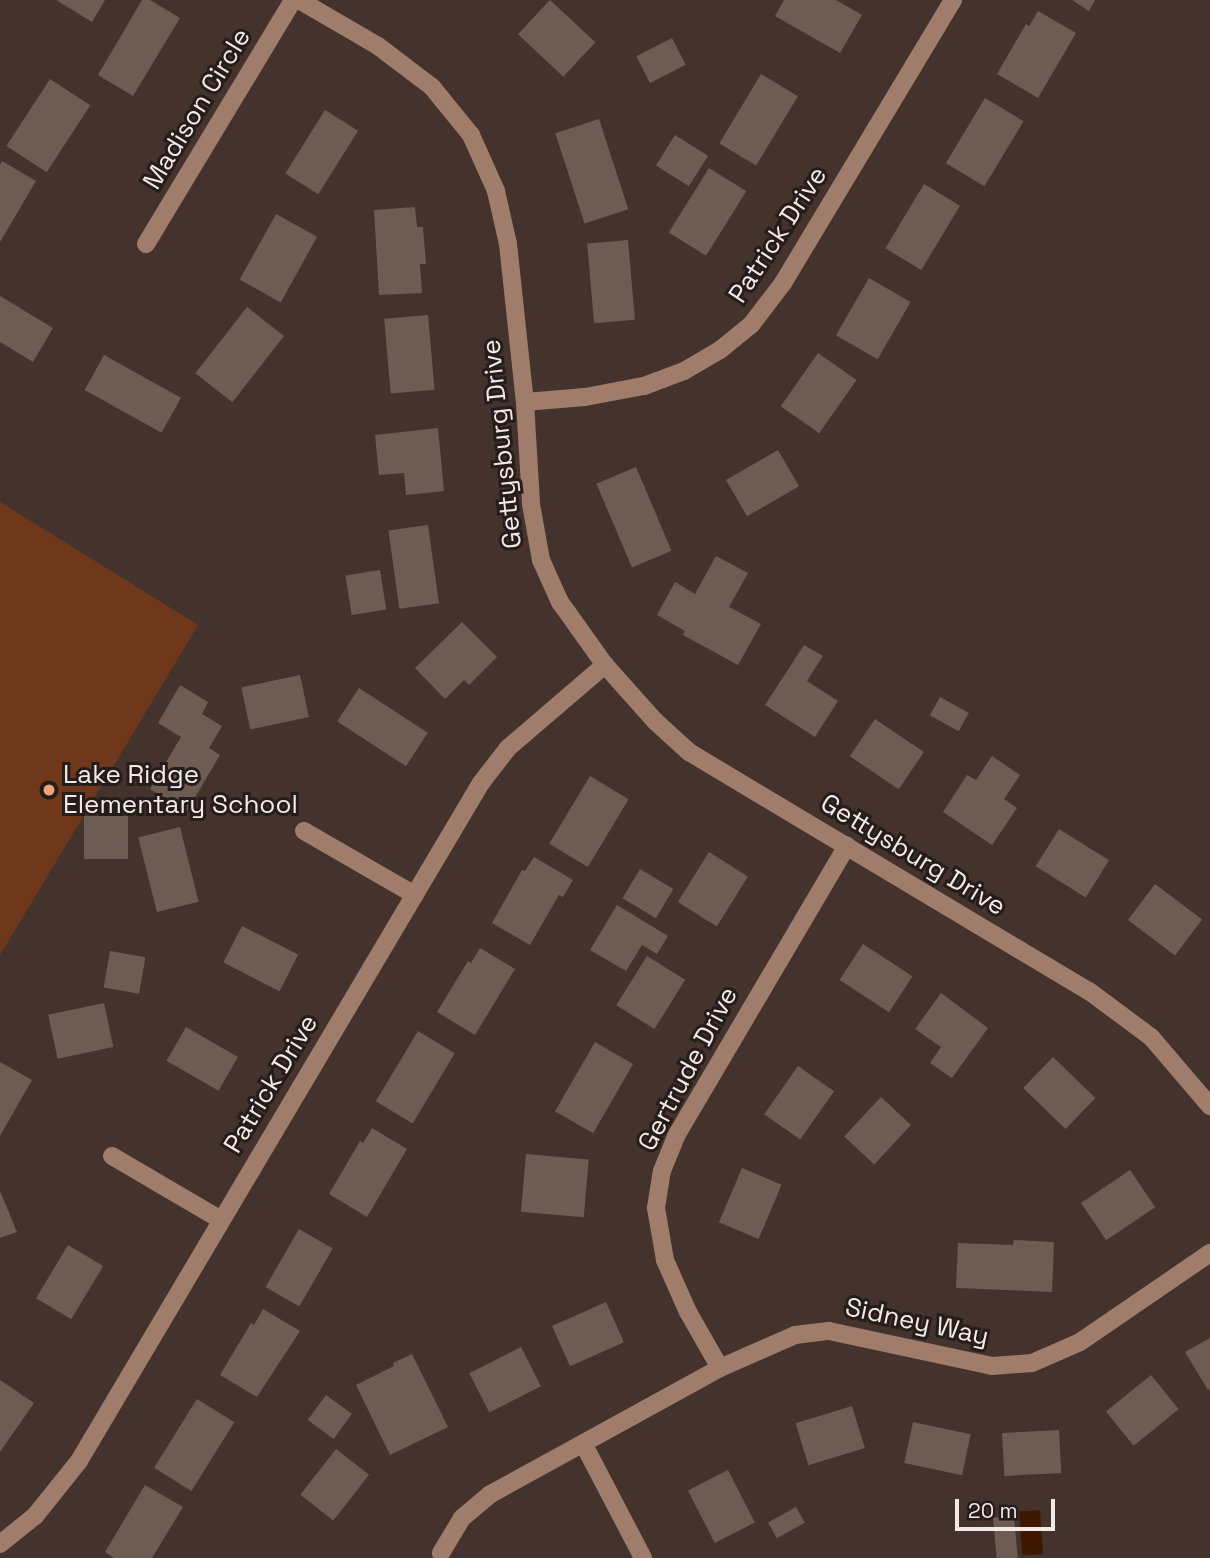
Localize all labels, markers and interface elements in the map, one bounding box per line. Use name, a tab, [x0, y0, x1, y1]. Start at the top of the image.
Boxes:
street label: Madison Circle	[137, 23, 257, 195]
street label: Patrick Drive	[722, 161, 834, 309]
street label: Gettysburg Drive	[476, 338, 528, 550]
place label: Lake Ridge Elementary School	[63, 759, 298, 820]
marker: Lake Ridge Elementary School	[41, 782, 57, 798]
street label: Gettysburg Drive	[815, 788, 1011, 922]
street label: Gertrude Drive	[632, 982, 744, 1156]
street label: Patrick Drive	[217, 1009, 325, 1159]
street label: Sidney Way	[842, 1292, 992, 1352]
scale bar	[958, 1484, 1058, 1528]
text: 20 m	[968, 1497, 1018, 1524]

